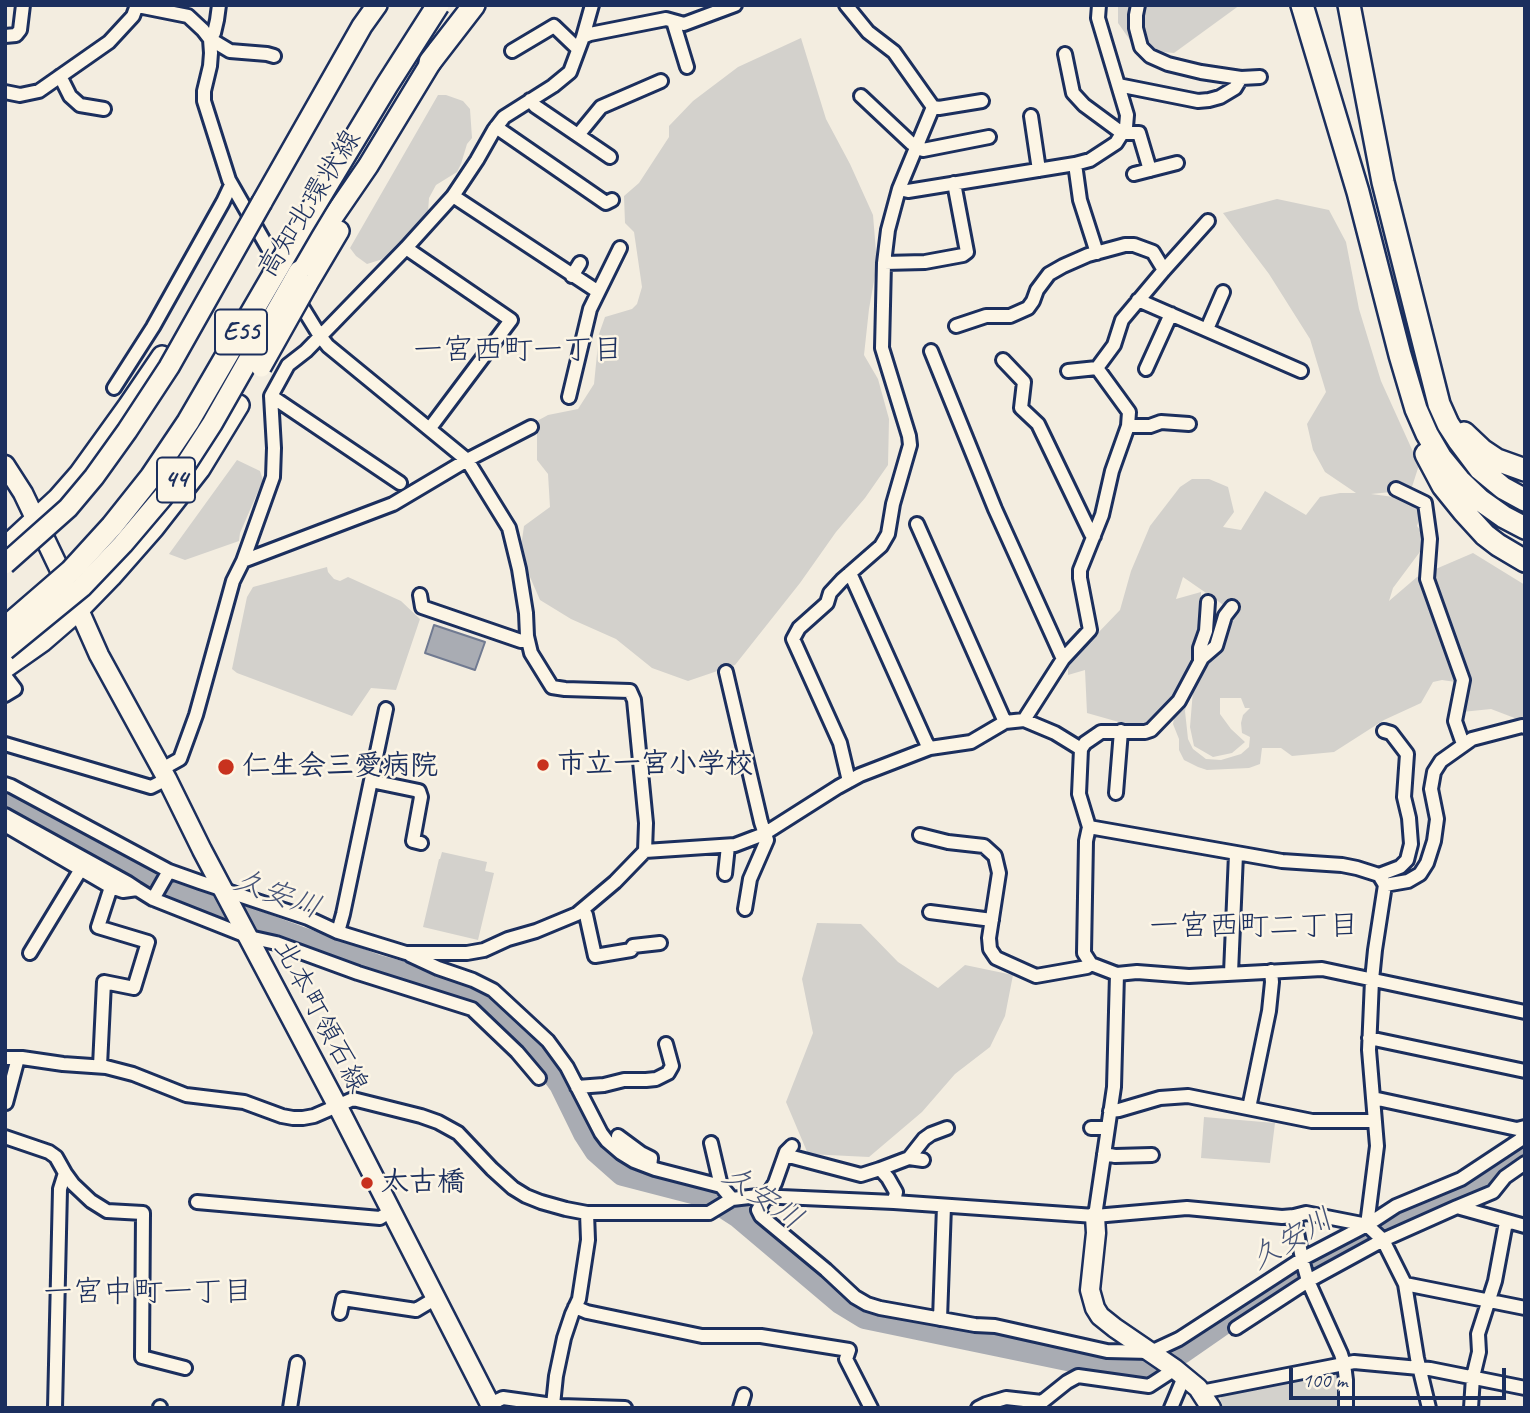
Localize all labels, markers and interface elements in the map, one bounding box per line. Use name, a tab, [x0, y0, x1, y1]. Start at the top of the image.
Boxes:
street label: 高知北環状線	[251, 124, 369, 284]
road number: E55	[215, 310, 267, 354]
district label: 一宮西町一丁目	[413, 333, 623, 369]
road number: 44	[157, 458, 195, 502]
place label: 市立一宮小学校	[557, 748, 753, 782]
place label: 仁生会三愛病院	[242, 750, 438, 784]
marker: 仁生会三愛病院	[216, 757, 236, 777]
marker: 市立一宮小学校	[535, 757, 551, 773]
water label: 久安川	[229, 863, 325, 927]
district label: 一宮西町二丁目	[1149, 909, 1359, 945]
street label: 北本町領石線	[266, 935, 374, 1099]
water label: 久安川	[715, 1157, 809, 1239]
place label: 太古橋	[381, 1166, 465, 1200]
marker: 太古橋	[359, 1175, 375, 1191]
water label: 久安川	[1244, 1202, 1340, 1278]
district label: 一宮中町一丁目	[43, 1275, 253, 1311]
scale bar	[1292, 1354, 1509, 1398]
text: 100 m	[1302, 1367, 1347, 1393]

